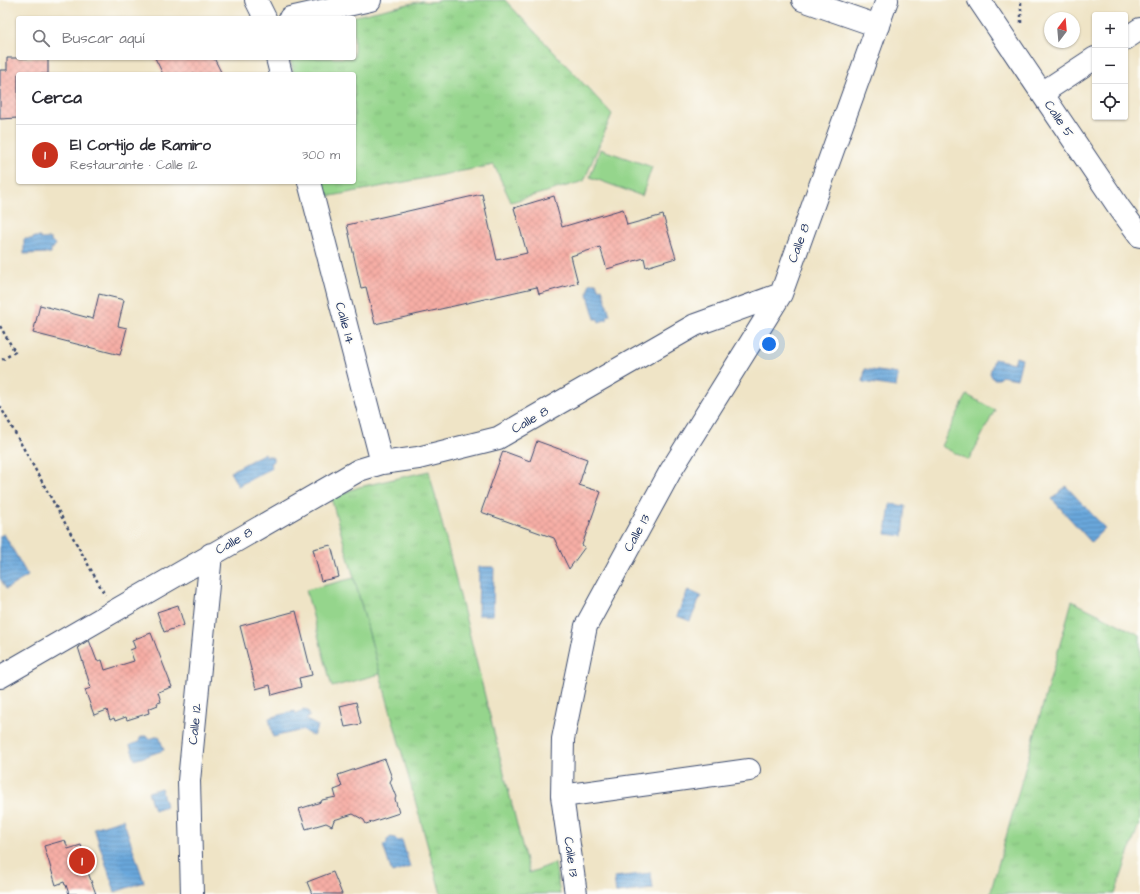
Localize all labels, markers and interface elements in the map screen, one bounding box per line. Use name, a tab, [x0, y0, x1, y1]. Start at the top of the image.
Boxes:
north arrow	[1044, 12, 1080, 48]
map controls	[1092, 12, 1128, 120]
button: +	[1092, 12, 1128, 48]
search box	[16, 16, 356, 60]
icon: search	[30, 27, 52, 49]
text: Buscar aquí	[62, 28, 144, 49]
button: −	[1092, 48, 1128, 84]
button: locate	[1092, 84, 1128, 120]
text: Cerca	[32, 86, 82, 110]
street label: Calle 5	[1040, 97, 1078, 141]
text: El Cortijo de Ramiro	[70, 135, 211, 156]
text: 1	[44, 146, 46, 164]
text: 300 m	[302, 146, 340, 164]
text: Restaurante · Calle 12	[70, 156, 197, 174]
street label: Calle 8	[784, 220, 815, 265]
street label: Calle 14	[331, 300, 359, 346]
your location	[759, 334, 779, 354]
street label: Calle 8	[508, 402, 553, 438]
street label: Calle 13	[619, 511, 655, 555]
street label: Calle 8	[212, 523, 257, 559]
street label: Calle 12	[184, 702, 206, 745]
street label: Calle 13	[559, 836, 583, 879]
pin: 1	[69, 846, 95, 876]

